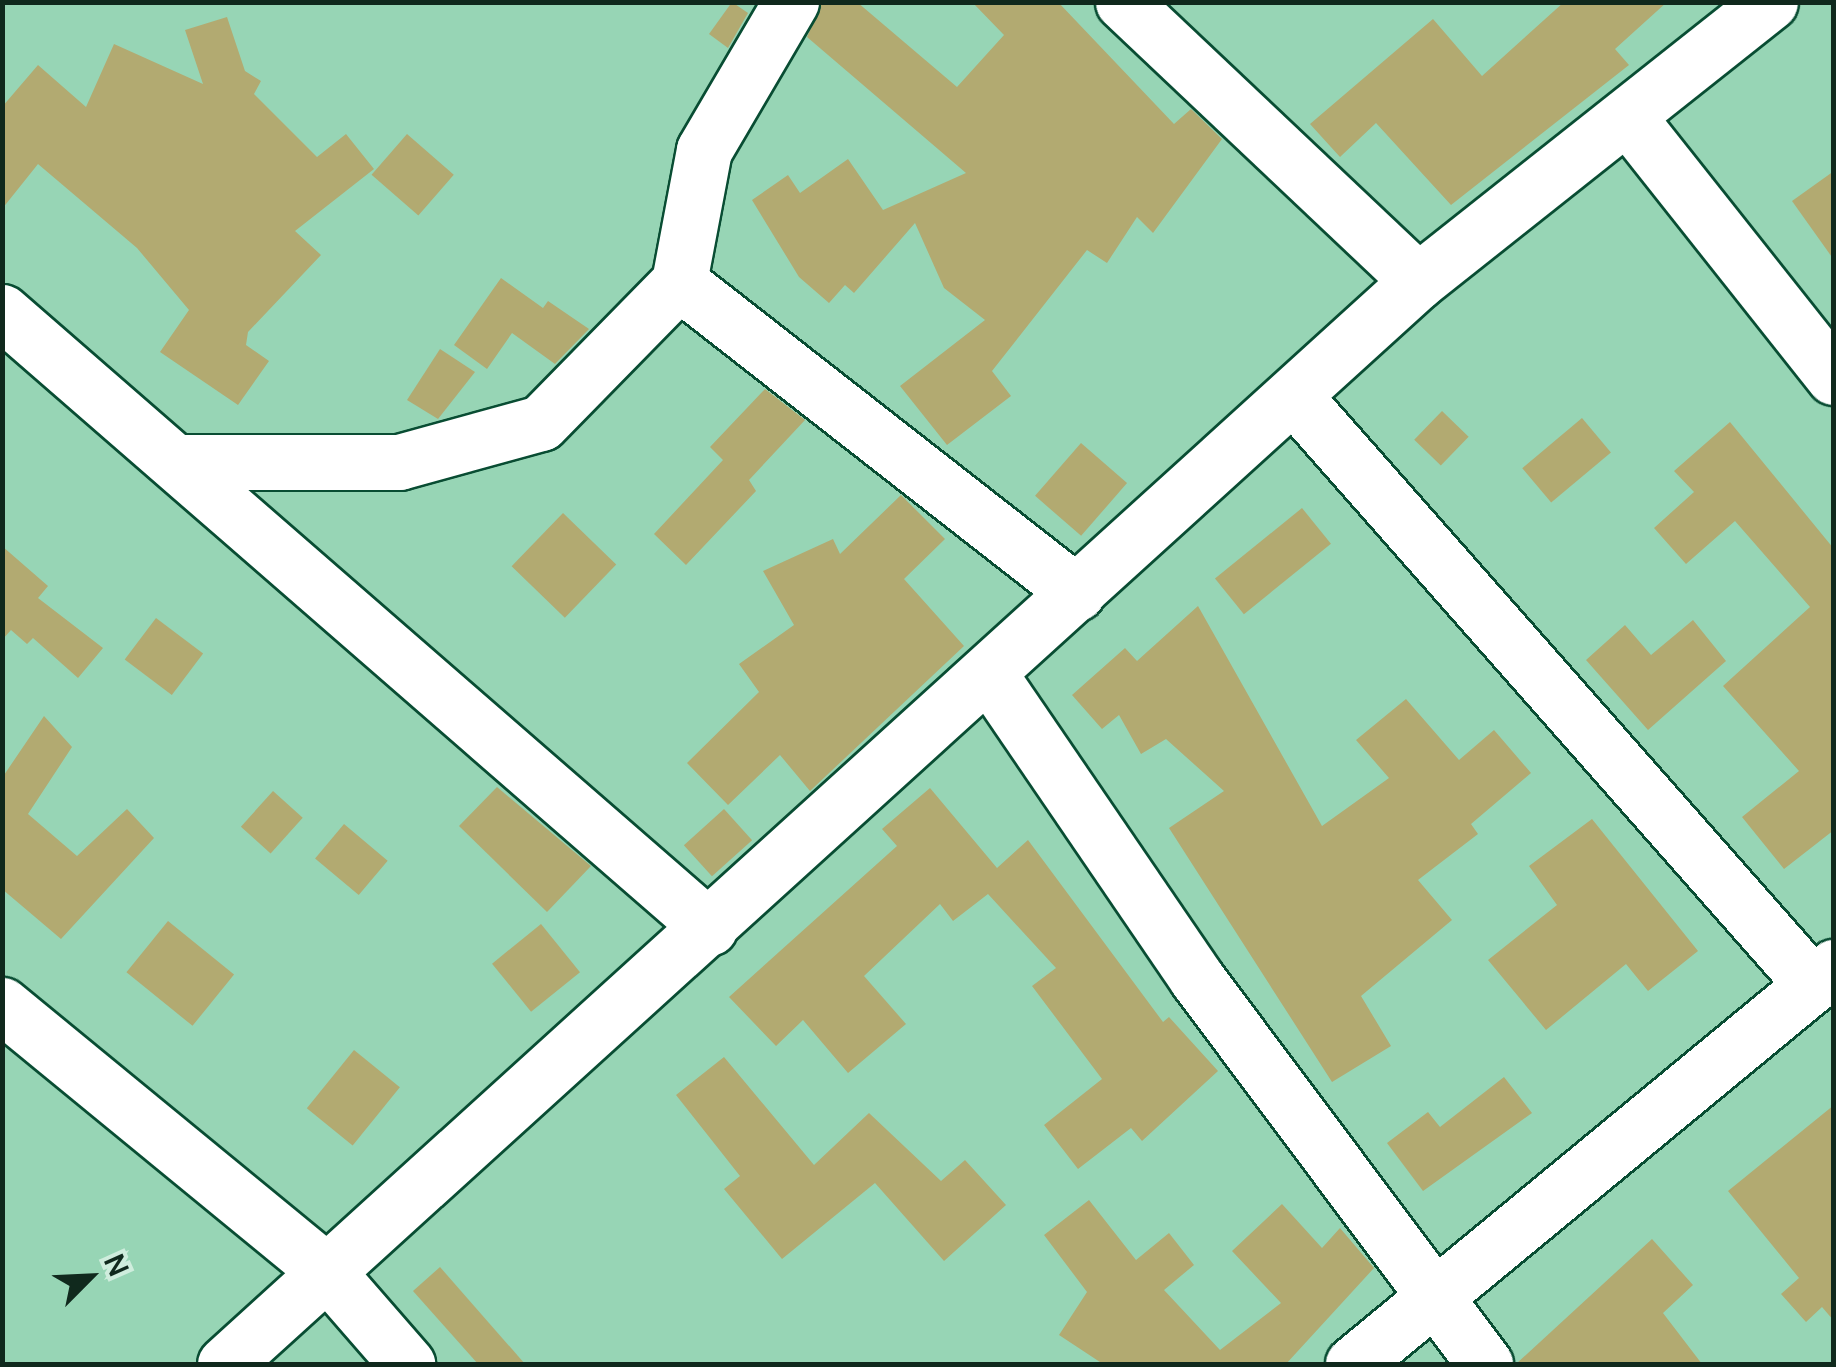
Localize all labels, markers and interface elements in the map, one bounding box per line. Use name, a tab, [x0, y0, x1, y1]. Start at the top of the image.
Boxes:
north arrow	[40, 1227, 140, 1327]
text: N	[96, 1248, 139, 1282]

